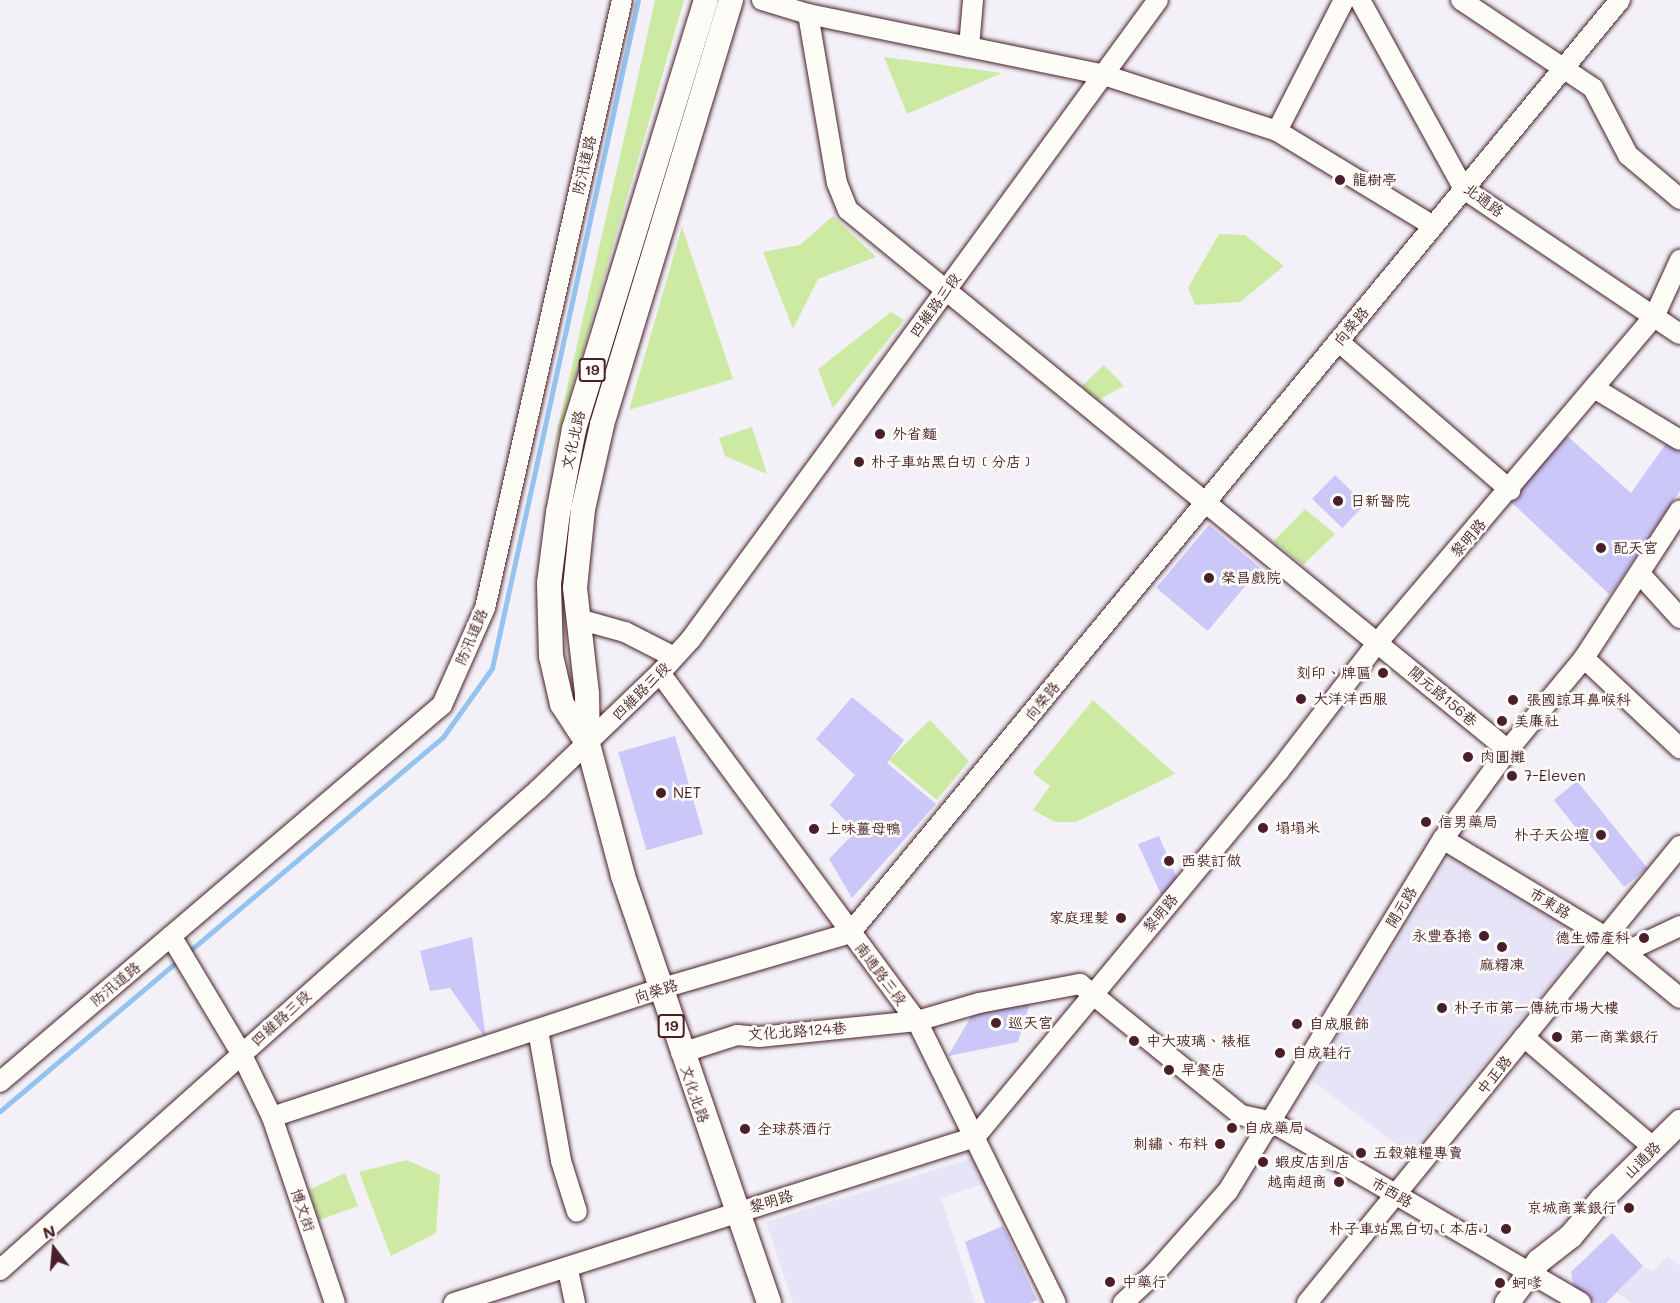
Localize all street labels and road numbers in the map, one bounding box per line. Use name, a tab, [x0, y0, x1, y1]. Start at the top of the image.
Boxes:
street label: 防汛道路	[568, 134, 600, 196]
street label: 北通路	[1461, 179, 1507, 221]
street label: 四維路三段	[906, 269, 964, 341]
street label: 向榮路	[1330, 303, 1372, 349]
road number: 19	[578, 359, 606, 381]
street label: 文化北路	[557, 409, 589, 471]
street label: 黎明路	[1446, 515, 1490, 561]
street label: 防汛道路	[451, 606, 491, 668]
street label: 四維路三段	[608, 658, 674, 724]
street label: 開元路156巷	[1405, 662, 1481, 730]
street label: 向榮路	[1021, 678, 1063, 724]
street label: 開元路	[1381, 883, 1421, 931]
street label: 市東路	[1526, 884, 1574, 922]
street label: 黎明路	[1139, 890, 1181, 936]
street label: 南通路三段	[851, 939, 911, 1009]
street label: 防汛道路	[86, 958, 144, 1010]
street label: 向榮路	[632, 975, 680, 1007]
street label: 四維路三段	[247, 986, 315, 1050]
road number: 19	[658, 1015, 684, 1037]
street label: 文化北路124巷	[747, 1019, 847, 1043]
street label: 中正路	[1473, 1052, 1515, 1098]
street label: 文化北路	[677, 1063, 713, 1125]
street label: 山通路	[1620, 1138, 1664, 1182]
street label: 市西路	[1368, 1173, 1416, 1211]
street label: 博文街	[287, 1186, 319, 1234]
street label: 黎明路	[747, 1186, 795, 1216]

